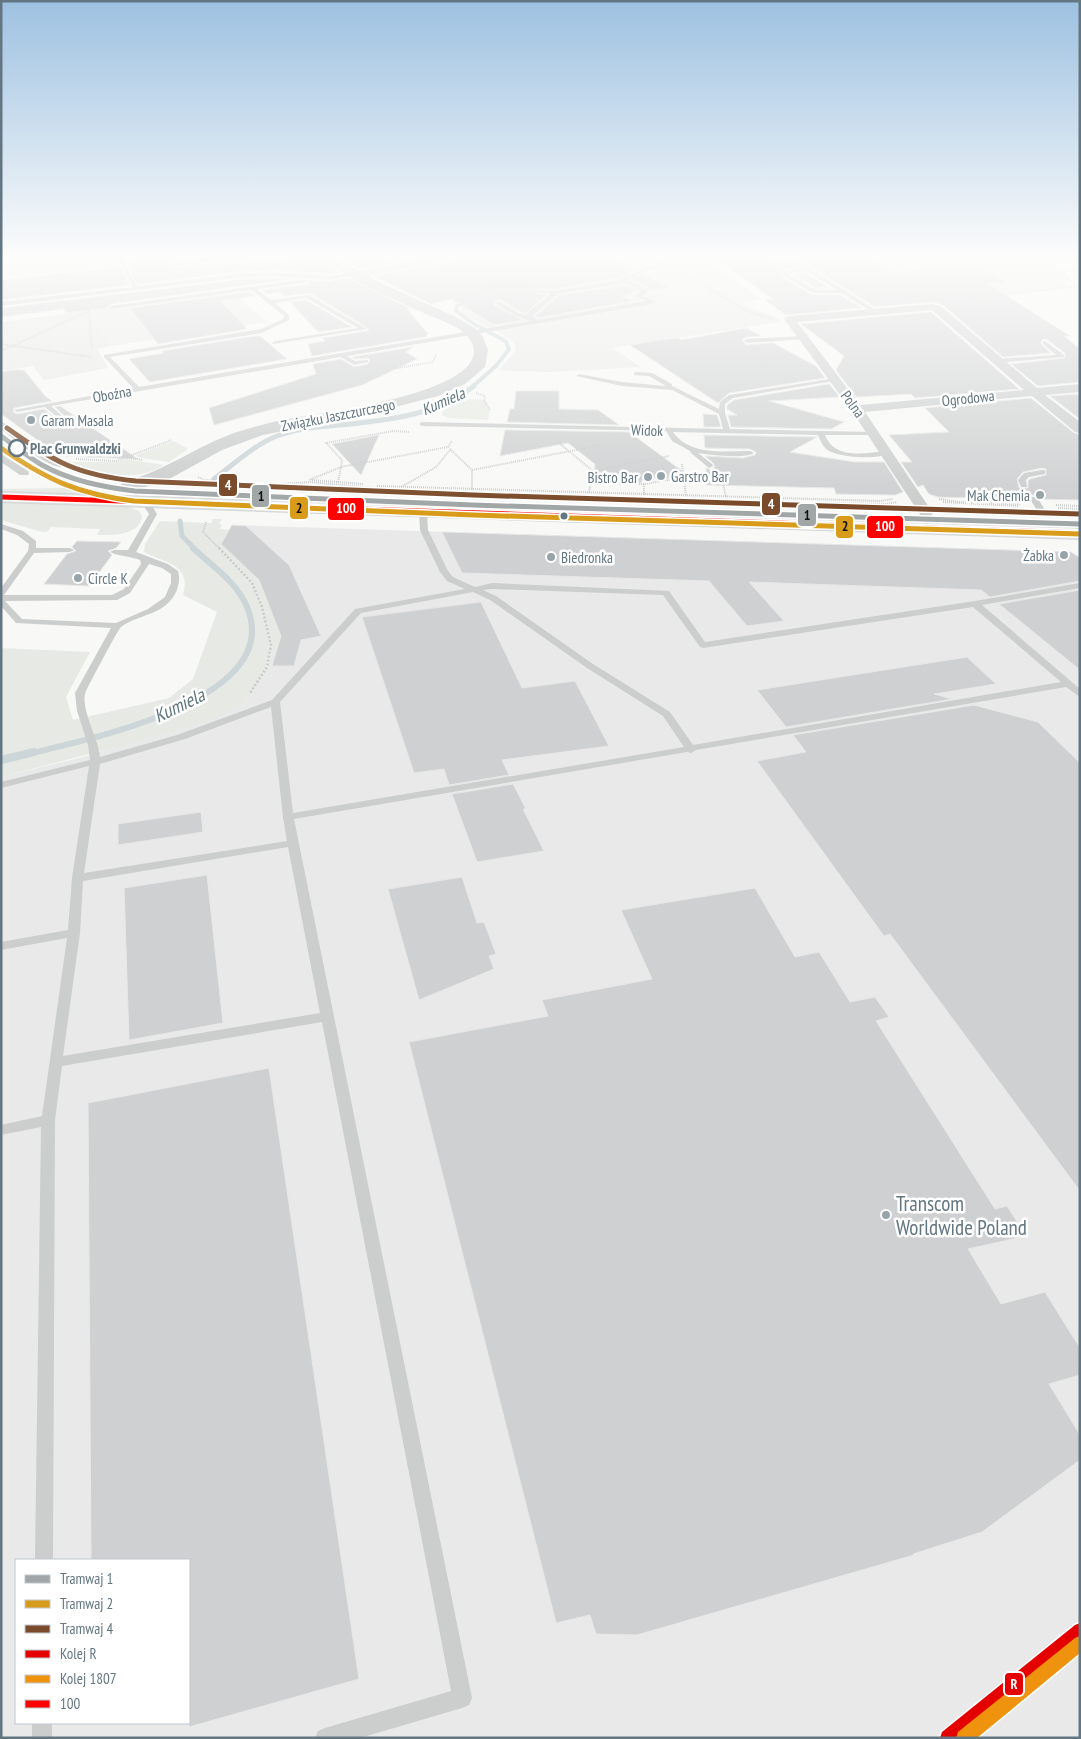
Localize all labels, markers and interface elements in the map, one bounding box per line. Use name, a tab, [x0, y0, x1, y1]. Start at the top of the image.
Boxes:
street label: Oboźna	[91, 381, 133, 407]
water label: Kumiela	[418, 382, 469, 419]
street label: Ogrodowa	[941, 386, 995, 410]
street label: Polna	[837, 387, 869, 421]
street label: Związku Jaszczurczego	[279, 395, 397, 435]
place label: Garam Masala	[41, 411, 114, 430]
marker: Garam Masala	[25, 414, 37, 426]
street label: Widok	[631, 420, 664, 440]
marker: Plac Grunwaldzki	[8, 439, 26, 457]
place label: Plac Grunwaldzki	[30, 439, 121, 458]
place label: Garstro Bar	[671, 467, 730, 486]
place label: Bistro Bar	[588, 468, 639, 487]
marker: Garstro Bar	[655, 470, 667, 482]
marker: Bistro Bar	[642, 471, 654, 483]
line badge: 4	[218, 473, 238, 497]
text: 4	[225, 476, 232, 494]
line badge: 1	[251, 484, 270, 508]
place label: Mak Chemia	[967, 486, 1030, 505]
text: 1	[258, 487, 264, 505]
marker: Mak Chemia	[1034, 489, 1046, 501]
line badge: 4	[761, 492, 781, 516]
text: 4	[768, 495, 775, 513]
line badge: 2	[289, 496, 309, 520]
line badge: 100	[327, 497, 365, 521]
text: 2	[296, 499, 302, 517]
text: 100	[336, 499, 356, 517]
line badge: 1	[797, 503, 817, 527]
text: 1	[804, 506, 810, 524]
unlabelled marker	[559, 511, 569, 521]
line badge: 2	[835, 515, 854, 539]
line badge: 100	[866, 515, 904, 539]
text: 2	[842, 517, 848, 535]
text: 100	[875, 517, 895, 535]
place label: Żabka	[1023, 546, 1054, 565]
place label: Biedronka	[561, 548, 613, 567]
marker: Żabka	[1058, 549, 1070, 561]
marker: Biedronka	[545, 551, 557, 563]
place label: Circle K	[88, 569, 128, 588]
marker: Circle K	[72, 572, 84, 584]
water label: Kumiela	[150, 682, 210, 728]
place label: Transcom Worldwide Poland	[896, 1190, 1027, 1241]
marker: Transcom Worldwide Poland	[880, 1209, 892, 1221]
legend	[15, 1559, 190, 1724]
text: Tramwaj 1	[60, 1569, 113, 1588]
text: Tramwaj 2	[60, 1594, 113, 1613]
text: Tramwaj 4	[60, 1619, 114, 1638]
text: Kolej R	[60, 1644, 97, 1663]
text: Kolej 1807	[60, 1669, 116, 1688]
line badge: R	[1004, 1672, 1024, 1696]
text: R	[1010, 1675, 1018, 1693]
text: 100	[60, 1694, 81, 1713]

